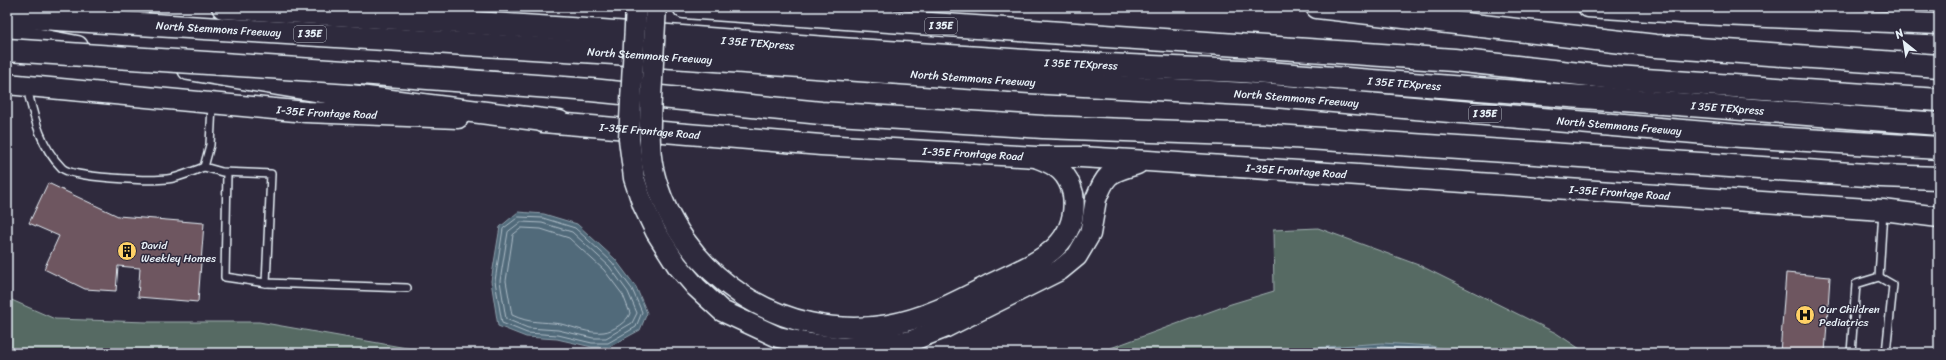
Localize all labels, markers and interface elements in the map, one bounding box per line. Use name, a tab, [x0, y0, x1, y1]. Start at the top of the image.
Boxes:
street label: North Stemmons Freeway	[155, 16, 282, 42]
road number: I 35E	[925, 18, 957, 34]
north arrow	[1884, 22, 1924, 62]
text: N	[1890, 23, 1908, 44]
road number: I 35E	[294, 26, 326, 42]
street label: I 35E TEXpress	[719, 30, 796, 55]
street label: North Stemmons Freeway	[587, 42, 713, 69]
street label: I 35E TEXpress	[1043, 53, 1119, 75]
street label: North Stemmons Freeway	[910, 64, 1036, 92]
street label: I 35E TEXpress	[1366, 71, 1443, 96]
street label: North Stemmons Freeway	[1233, 84, 1360, 113]
street label: I 35E TEXpress	[1689, 96, 1766, 120]
street label: I-35E Frontage Road	[275, 100, 379, 124]
road number: I 35E	[1469, 106, 1501, 122]
street label: North Stemmons Freeway	[1556, 111, 1683, 140]
street label: I-35E Frontage Road	[598, 117, 702, 145]
street label: I-35E Frontage Road	[921, 141, 1025, 166]
street label: I-35E Frontage Road	[1244, 158, 1348, 184]
street label: I-35E Frontage Road	[1568, 180, 1672, 205]
place label: David Weekley Homes	[141, 236, 217, 268]
building icon: David Weekley Homes	[116, 240, 138, 262]
place label: Our Children Pediatrics	[1819, 300, 1880, 332]
hospital icon: Our Children Pediatrics	[1794, 304, 1816, 326]

